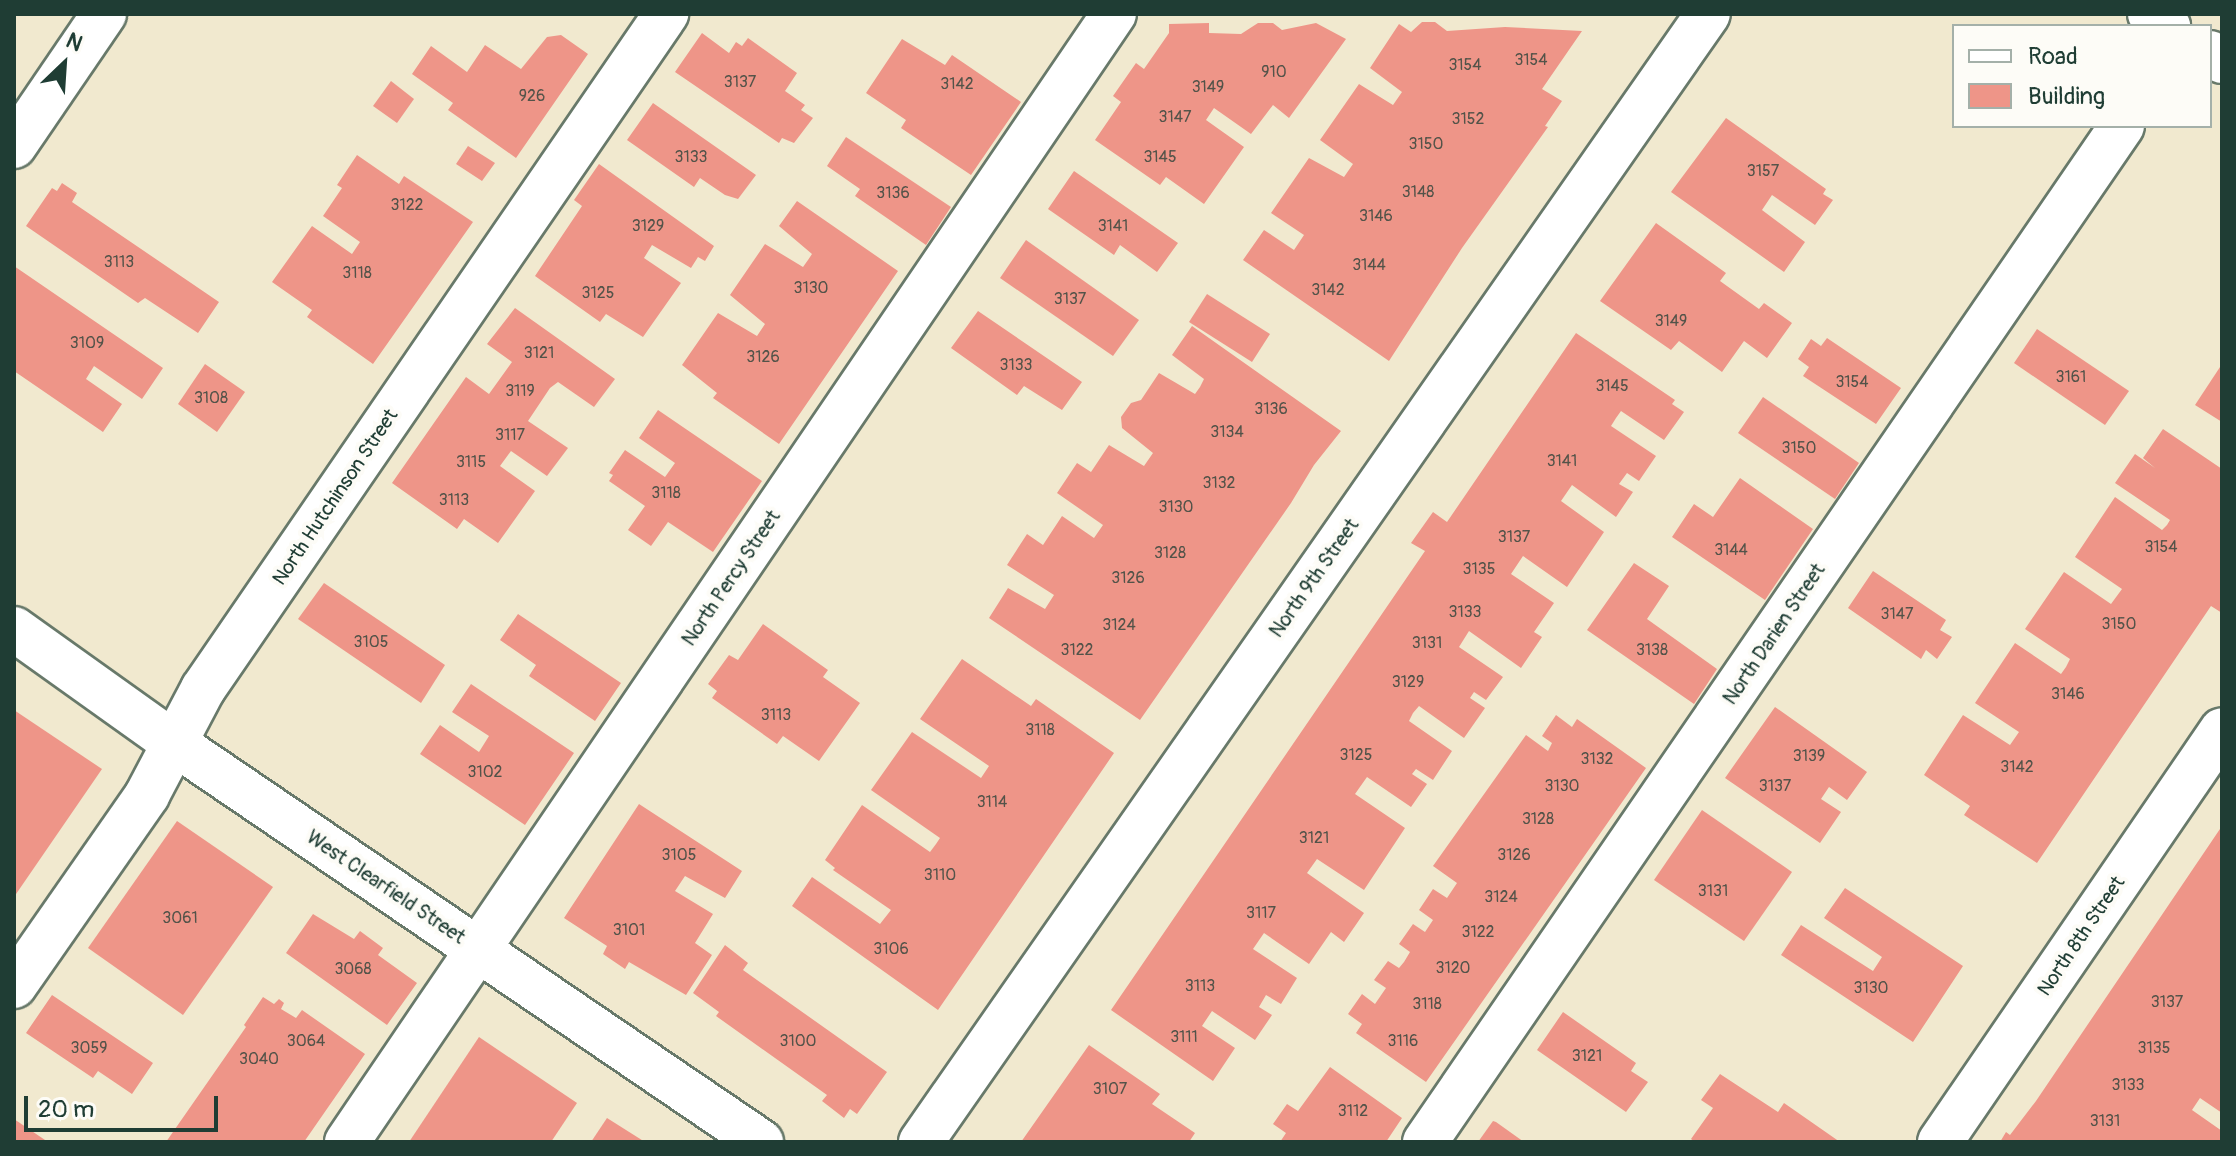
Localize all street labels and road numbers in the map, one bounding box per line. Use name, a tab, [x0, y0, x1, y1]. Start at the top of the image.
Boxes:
street label: North Hutchinson Street	[267, 404, 403, 590]
street label: North Percy Street	[677, 506, 785, 650]
street label: North 9th Street	[1264, 514, 1364, 642]
street label: North Darien Street	[1718, 559, 1830, 709]
street label: West Clearfield Street	[302, 825, 470, 949]
street label: North 8th Street	[2032, 872, 2130, 1000]

